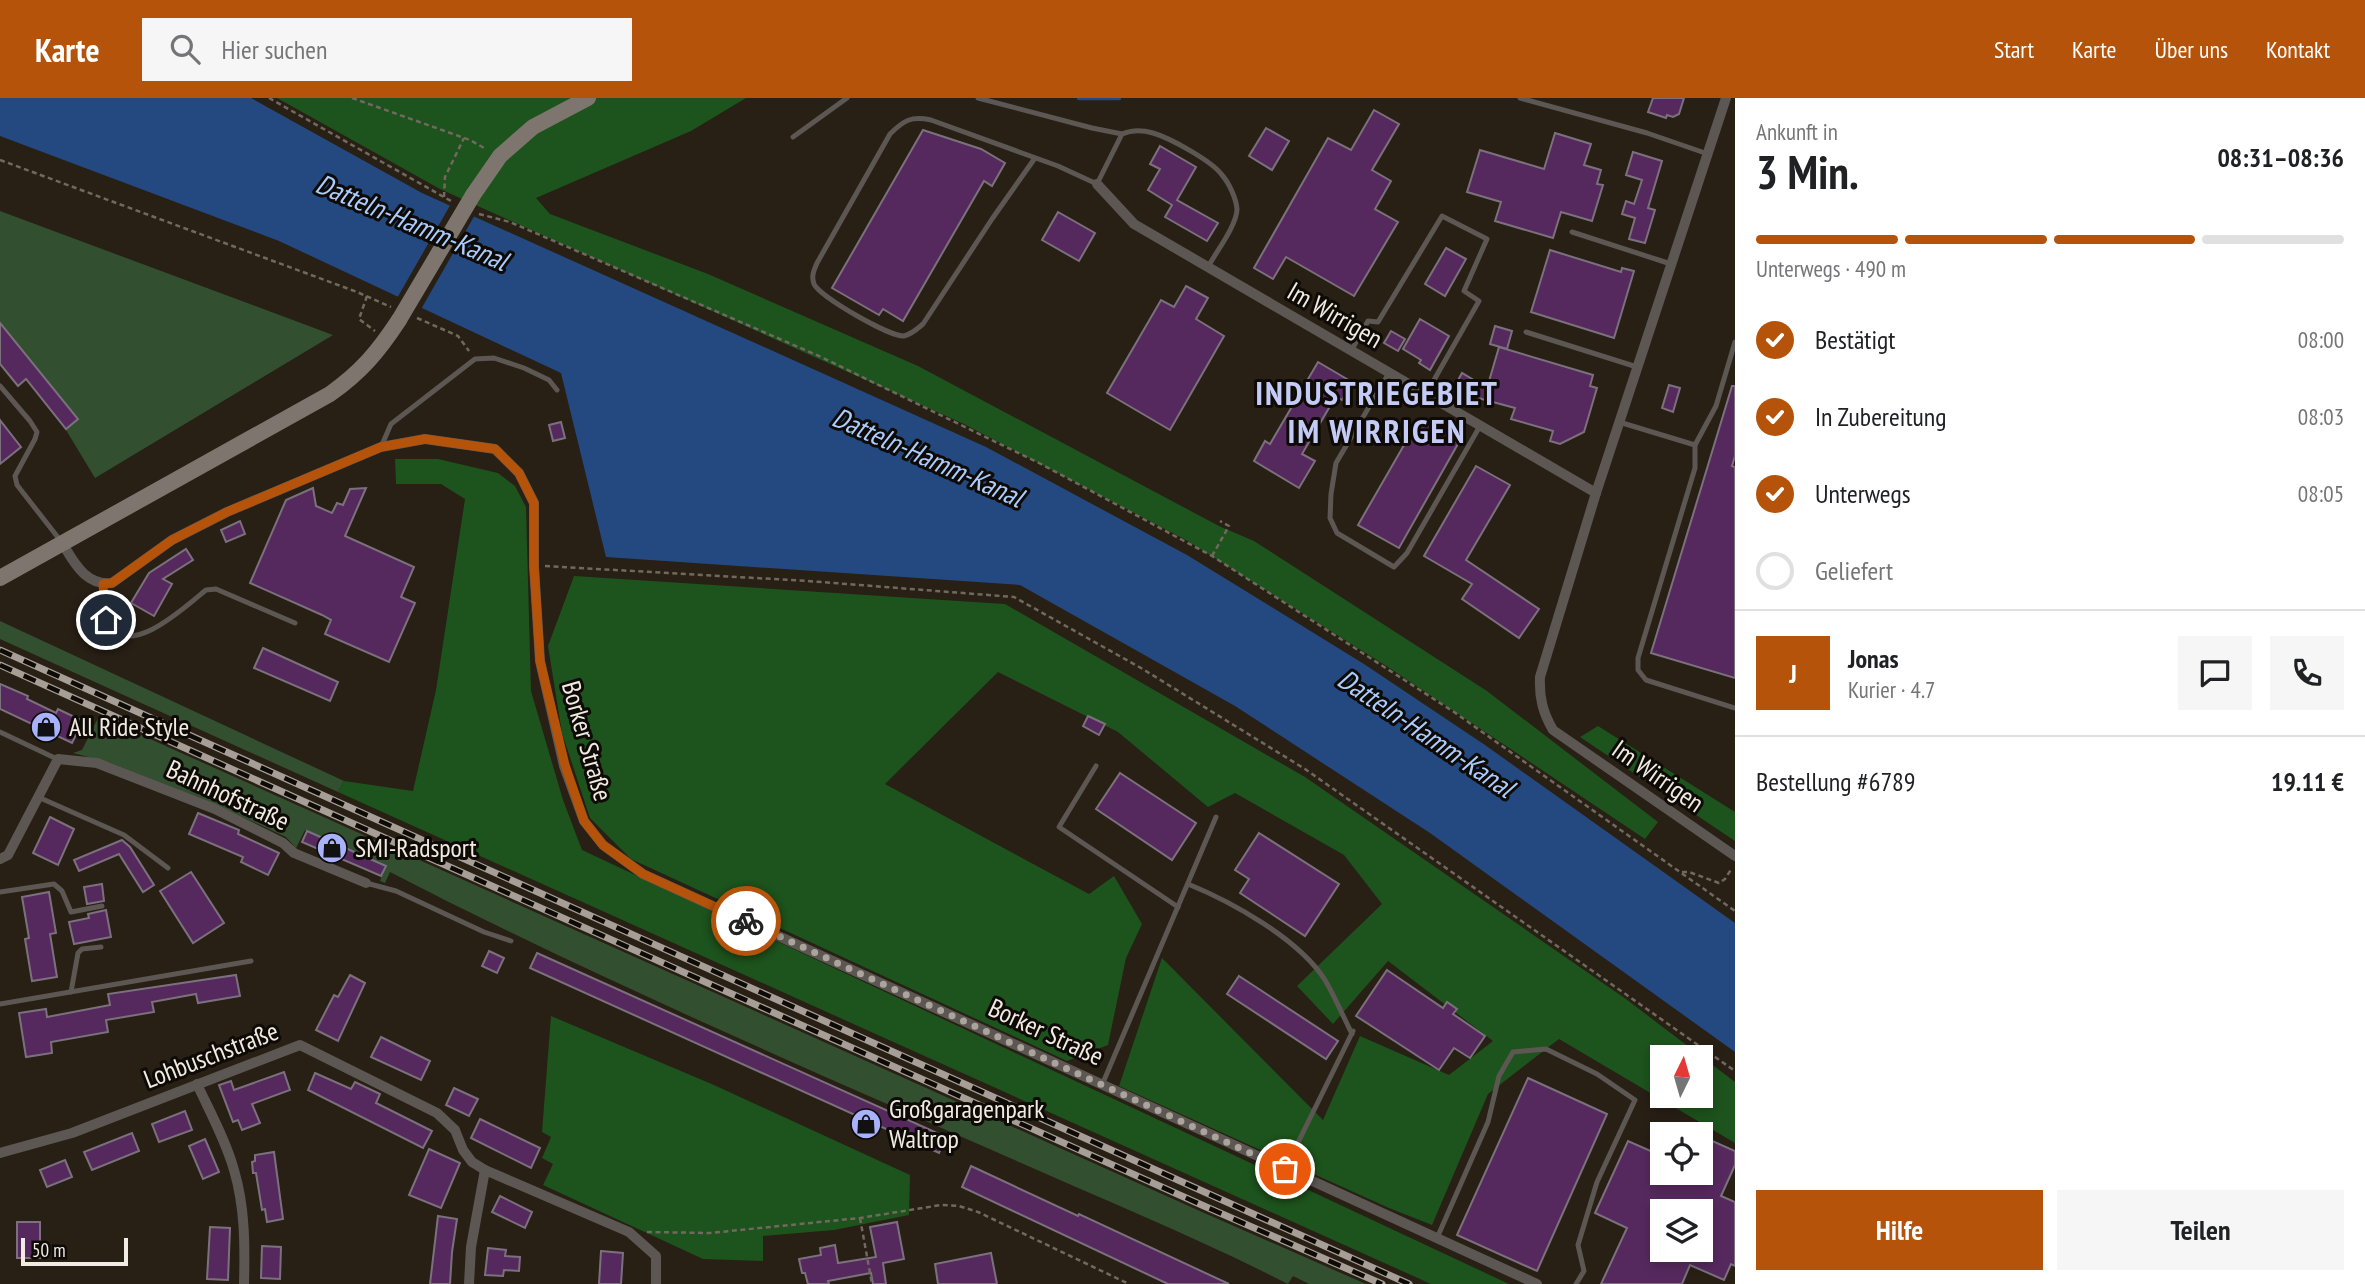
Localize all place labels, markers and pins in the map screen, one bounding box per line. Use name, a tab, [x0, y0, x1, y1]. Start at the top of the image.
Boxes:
pin	[76, 590, 136, 650]
shop icon: All Ride Style	[29, 710, 63, 744]
place label: All Ride Style	[69, 710, 189, 743]
shop icon: SMI-Radsport	[315, 831, 349, 865]
place label: SMI-Radsport	[355, 831, 477, 864]
place label: Großgaragenpark Waltrop	[889, 1092, 1044, 1155]
shop icon: Großgaragenpark Waltrop	[849, 1107, 883, 1141]
pin	[1255, 1139, 1315, 1199]

